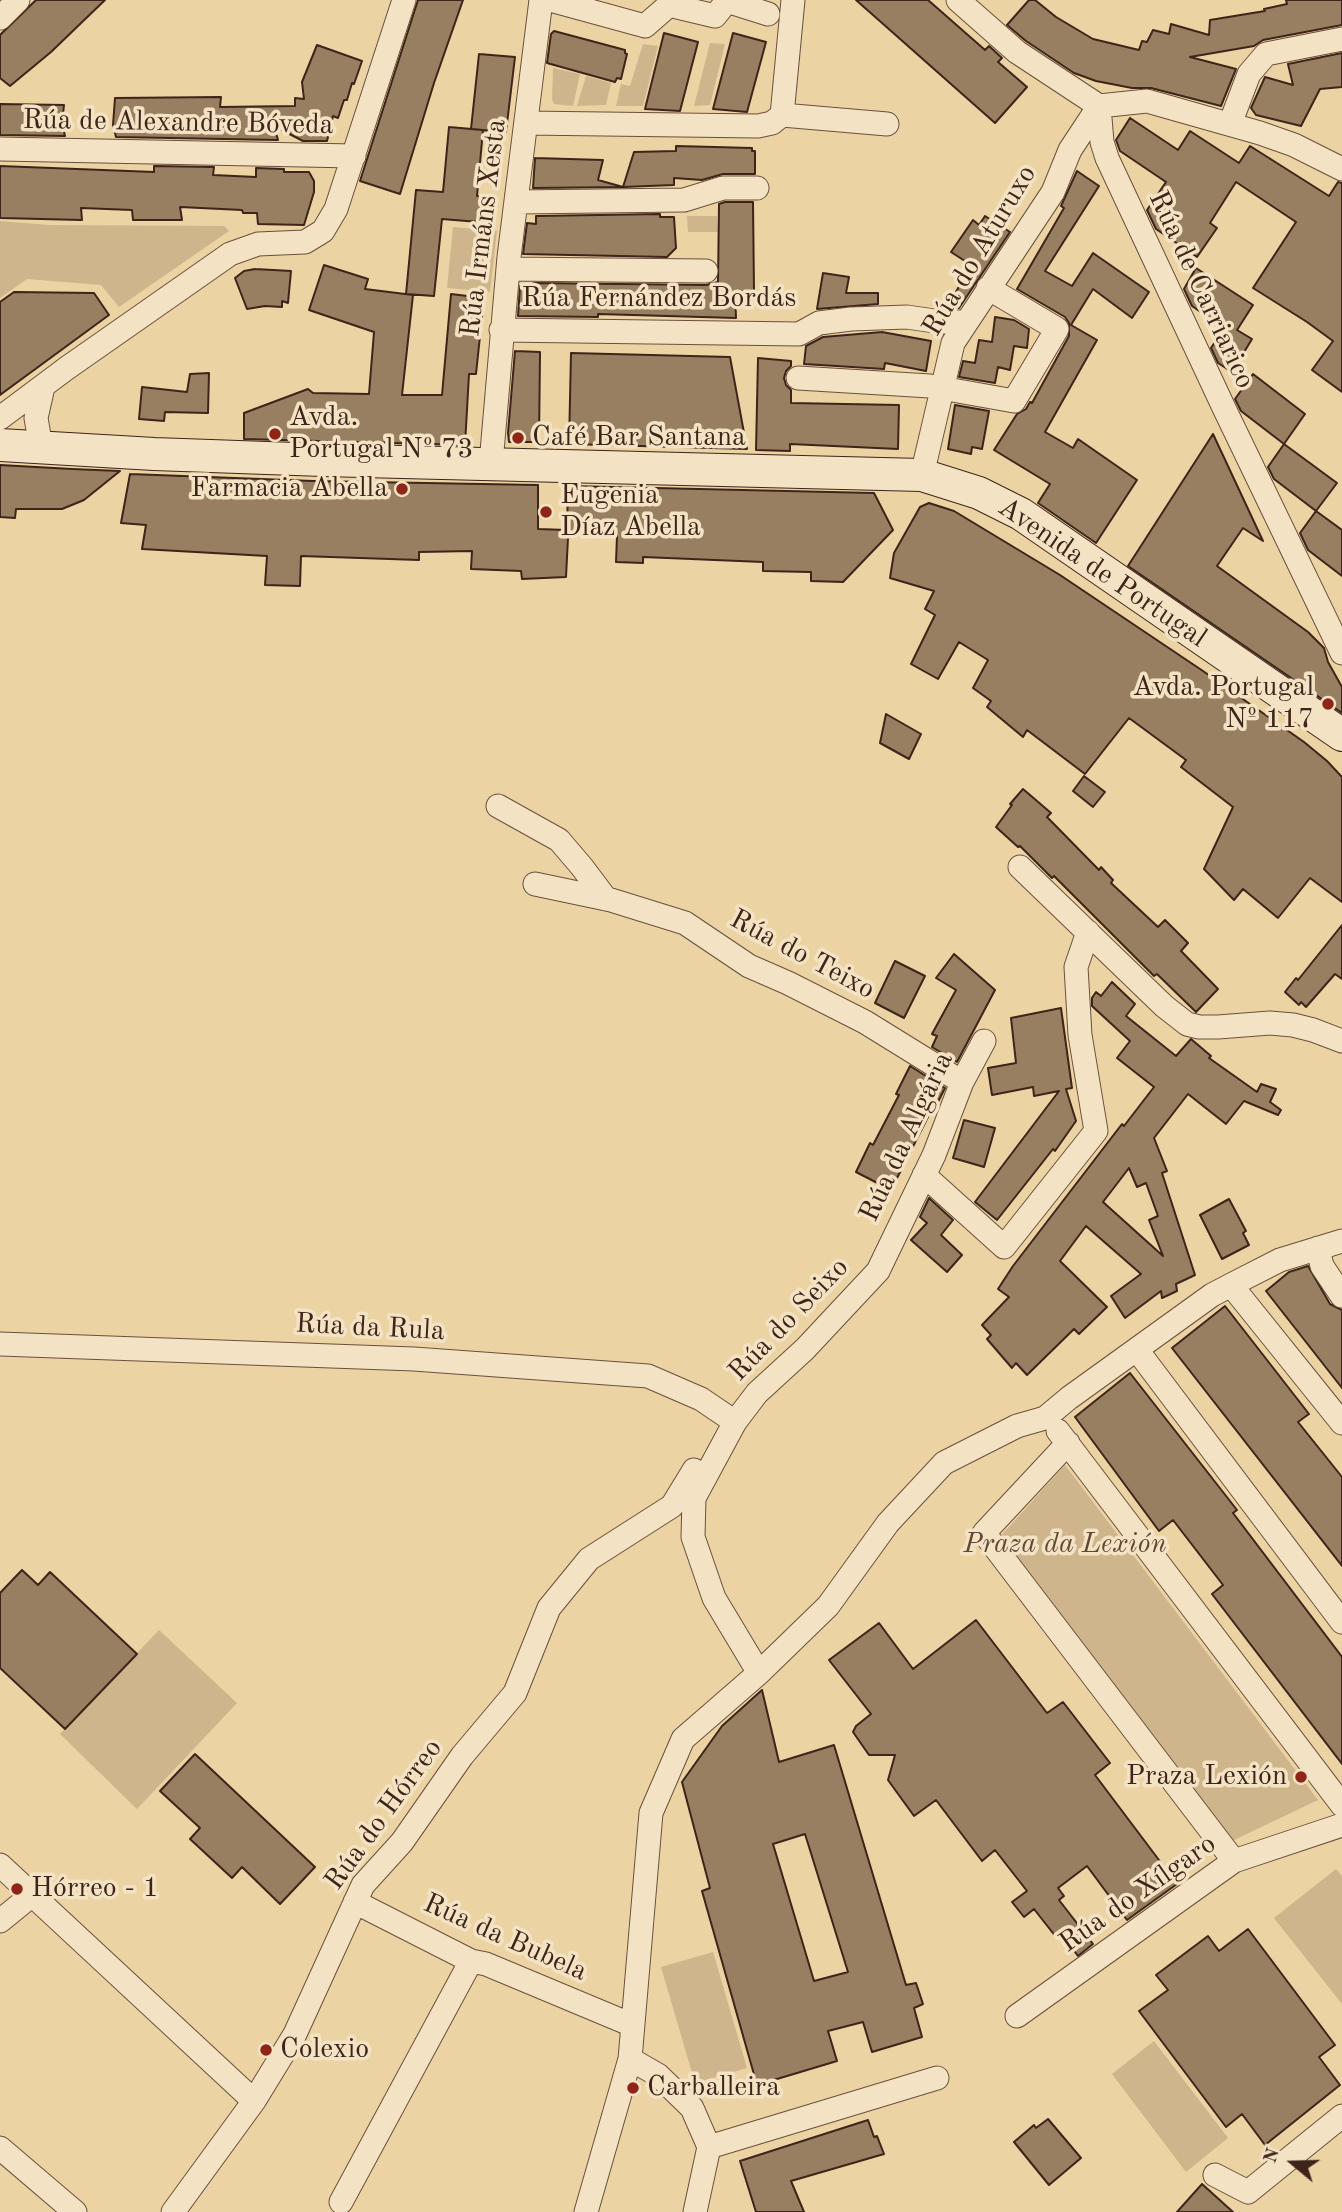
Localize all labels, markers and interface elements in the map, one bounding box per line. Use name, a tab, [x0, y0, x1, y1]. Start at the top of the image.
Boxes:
street label: Rúa de Alexandre Bóveda	[22, 103, 334, 143]
street label: Rúa Irmáns Xesta	[454, 117, 514, 339]
street label: Rúa do Aturuxo	[916, 159, 1044, 343]
street label: Rúa de Carriarico	[1141, 186, 1261, 394]
street label: Rúa Fernández Bordás	[522, 282, 796, 316]
place label: Avda. Portugal Nº 73	[289, 401, 474, 467]
place label: Café Bar Santana	[532, 421, 746, 455]
marker: Avda. Portugal Nº 73	[267, 426, 283, 442]
marker: Café Bar Santana	[510, 430, 526, 446]
place label: Farmacia Abella	[190, 472, 388, 506]
place label: Eugenia Díaz Abella	[560, 479, 701, 545]
marker: Farmacia Abella	[394, 481, 410, 497]
street label: Avenida de Portugal	[991, 491, 1213, 655]
marker: Eugenia Díaz Abella	[538, 504, 554, 520]
place label: Avda. Portugal Nº 117	[1133, 671, 1314, 737]
marker: Avda. Portugal Nº 117	[1320, 696, 1336, 712]
street label: Rúa do Teixo	[724, 903, 880, 1007]
street label: Rúa da Algária	[853, 1047, 961, 1227]
street label: Rúa do Seixo	[722, 1251, 856, 1389]
street label: Rúa da Rula	[295, 1307, 445, 1349]
park label: Praza da Lexión	[964, 1528, 1166, 1562]
street label: Rúa do Hórreo	[318, 1733, 450, 1897]
place label: Praza Lexión	[1126, 1760, 1287, 1794]
marker: Praza Lexión	[1293, 1769, 1309, 1785]
street label: Rúa do Xílgaro	[1053, 1828, 1223, 1960]
place label: Hórreo - 1	[31, 1872, 159, 1906]
marker: Hórreo - 1	[9, 1881, 25, 1897]
street label: Rúa da Bubela	[418, 1887, 592, 1989]
place label: Colexio	[280, 2033, 369, 2067]
marker: Colexio	[258, 2042, 274, 2058]
place label: Carballeira	[647, 2071, 780, 2105]
marker: Carballeira	[625, 2080, 641, 2096]
north arrow	[1258, 2128, 1328, 2198]
text: N	[1261, 2146, 1284, 2166]

